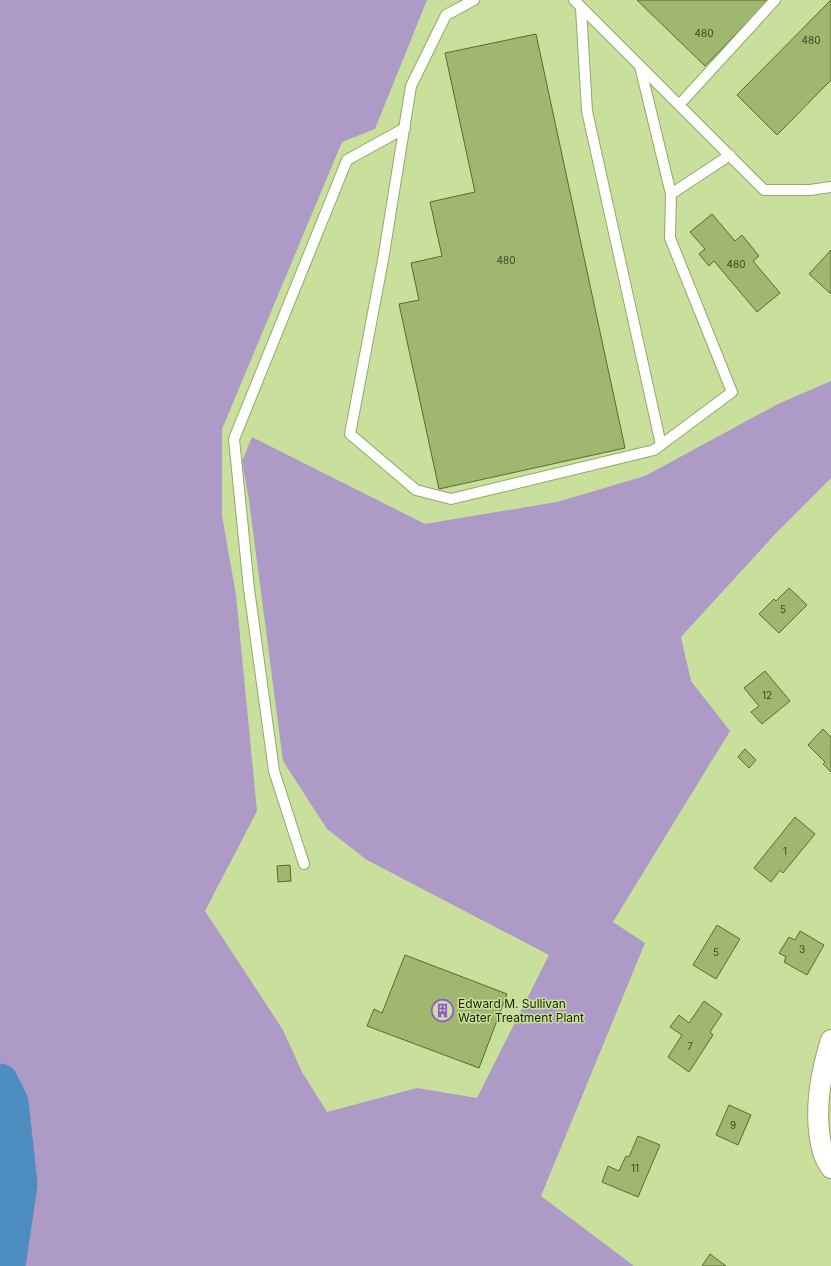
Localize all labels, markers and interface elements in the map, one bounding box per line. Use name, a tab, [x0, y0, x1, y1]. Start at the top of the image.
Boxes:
house number: 480	[695, 27, 713, 39]
house number: 480	[802, 34, 820, 46]
house number: 480	[497, 254, 515, 266]
house number: 480	[727, 258, 745, 270]
house number: 5	[780, 603, 786, 615]
house number: 12	[762, 689, 772, 701]
house number: 1	[783, 845, 787, 857]
house number: 3	[799, 943, 805, 955]
house number: 5	[713, 946, 719, 958]
place label: Edward M. Sullivan Water Treatment Plant	[458, 996, 584, 1025]
building icon: Edward M. Sullivan Water Treatment Plant	[429, 998, 455, 1024]
house number: 7	[687, 1040, 693, 1052]
house number: 9	[730, 1119, 736, 1131]
house number: 11	[631, 1162, 639, 1174]

